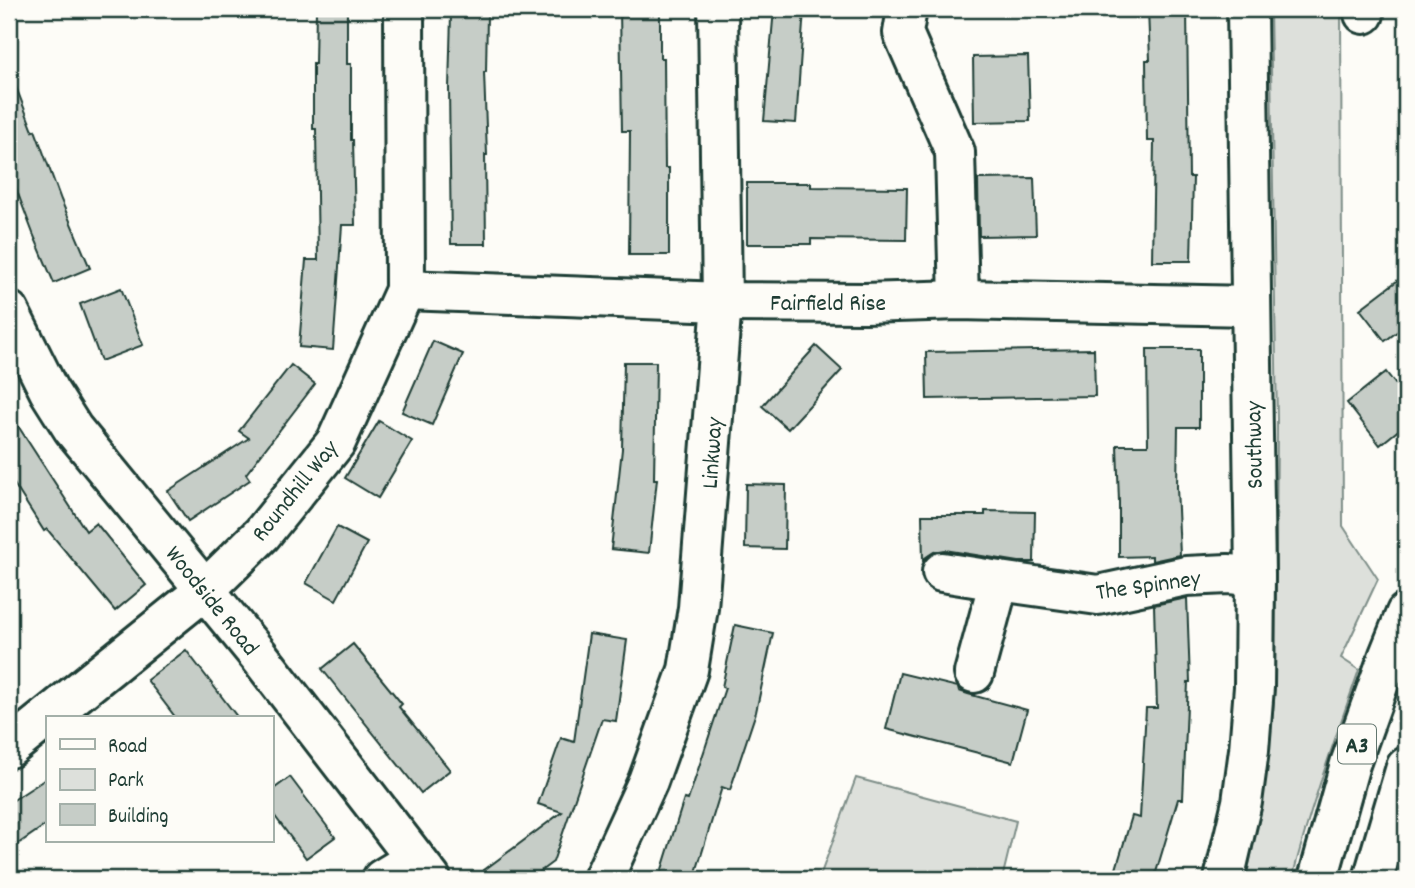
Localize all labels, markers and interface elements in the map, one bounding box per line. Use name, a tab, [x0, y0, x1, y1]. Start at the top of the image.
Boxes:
street label: Fairfield Rise	[770, 288, 886, 322]
street label: Southway	[1238, 399, 1274, 489]
street label: Linkway	[695, 415, 734, 490]
street label: Roundhill Way	[245, 433, 349, 550]
street label: Woodside Road	[156, 539, 266, 664]
street label: The Spinney	[1094, 563, 1204, 611]
legend	[46, 716, 273, 842]
road number: A3	[1338, 724, 1376, 764]
text: Road	[108, 733, 147, 763]
text: Park	[108, 767, 144, 797]
text: Building	[108, 803, 168, 833]

